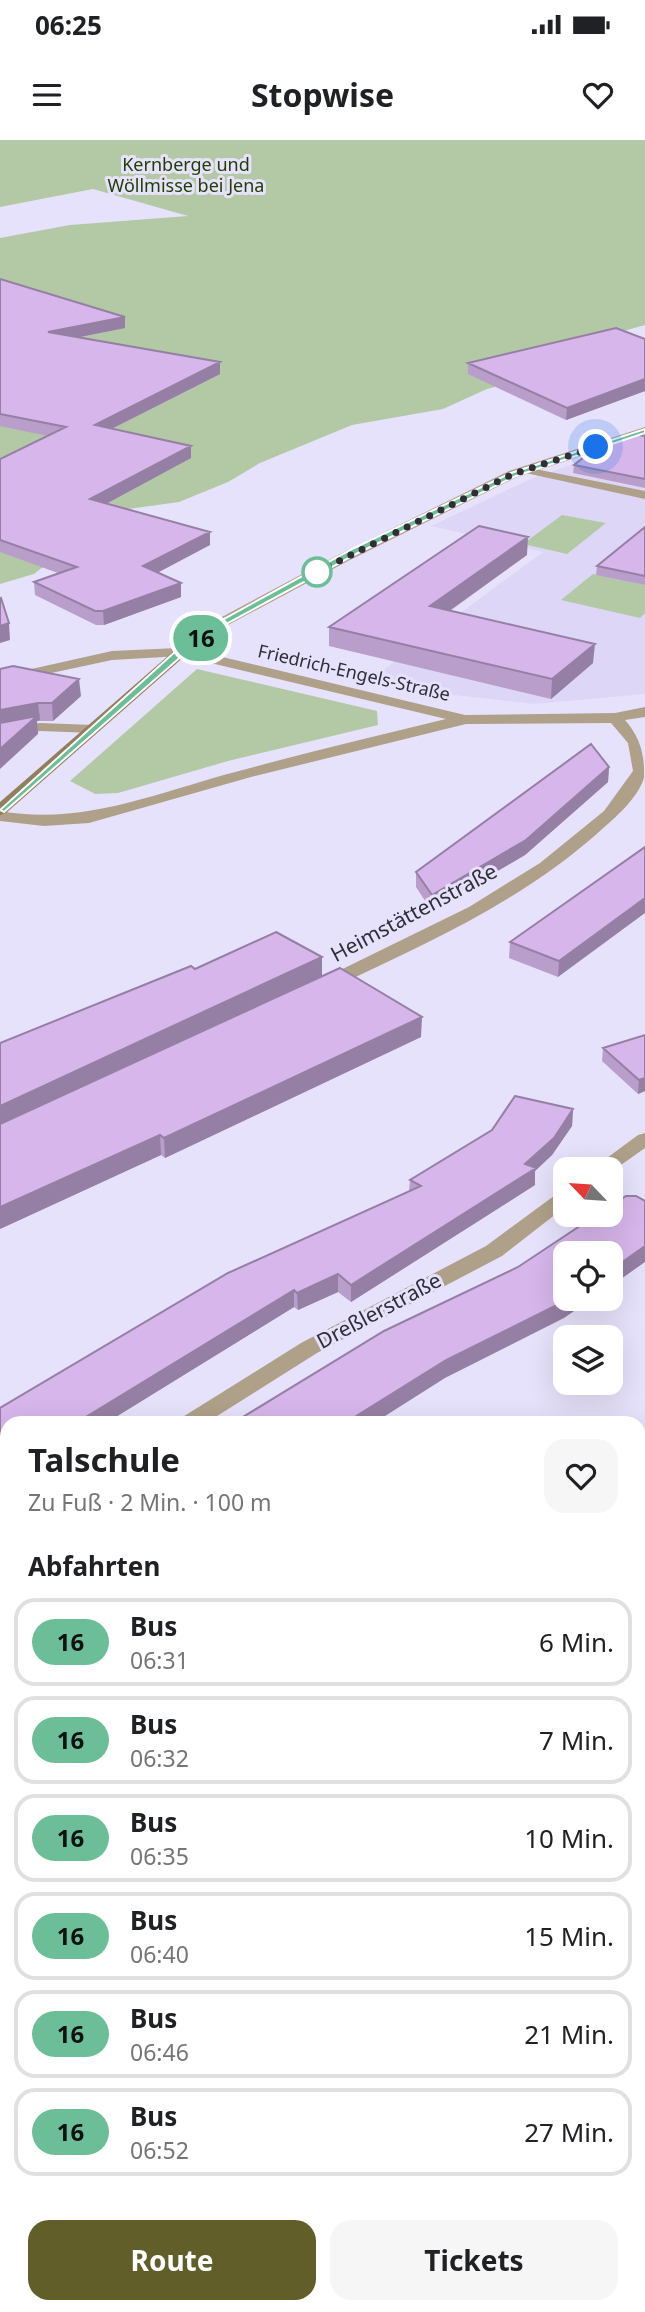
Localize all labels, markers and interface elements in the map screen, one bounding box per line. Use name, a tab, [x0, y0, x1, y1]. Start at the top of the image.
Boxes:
text: 06:25	[35, 7, 102, 43]
text: Stopwise	[251, 73, 394, 116]
icon: menu	[28, 76, 66, 114]
icon: heart	[579, 76, 617, 114]
park label: Kernberge und Wöllmisse bei Jena	[108, 152, 264, 197]
your location	[578, 429, 613, 464]
unlabelled marker	[302, 557, 332, 587]
line badge: 16	[170, 615, 232, 661]
text: 16	[187, 621, 215, 654]
street label: Friedrich-Engels-Straße	[256, 638, 453, 706]
street label: Heimstättenstraße	[325, 856, 502, 968]
north arrow	[553, 1157, 623, 1227]
map controls	[553, 1157, 623, 1395]
button: locate	[553, 1241, 623, 1311]
street label: Dreßlerstraße	[311, 1266, 446, 1355]
button: layers	[553, 1325, 623, 1395]
text: Talschule	[28, 1437, 180, 1482]
button: heart	[544, 1439, 618, 1513]
text: Zu Fuß · 2 Min. · 100 m	[28, 1486, 272, 1518]
text: Abfahrten	[28, 1548, 160, 1584]
text: Bus	[130, 1608, 177, 1644]
text: 6 Min.	[539, 1624, 614, 1660]
text: 16	[57, 1625, 84, 1658]
text: 06:31	[130, 1644, 189, 1676]
text: Bus	[130, 1706, 177, 1742]
text: 7 Min.	[539, 1722, 614, 1758]
text: 16	[57, 1723, 84, 1756]
text: 06:32	[130, 1742, 189, 1774]
text: Bus	[130, 1804, 177, 1840]
text: 10 Min.	[524, 1820, 614, 1856]
text: 16	[57, 1821, 84, 1854]
text: 06:35	[130, 1840, 189, 1872]
text: Bus	[130, 1902, 177, 1938]
text: 15 Min.	[524, 1918, 614, 1954]
text: 16	[57, 1919, 84, 1952]
text: 06:40	[130, 1938, 189, 1970]
text: Bus	[130, 2000, 177, 2036]
text: 21 Min.	[524, 2016, 614, 2052]
text: 16	[57, 2017, 84, 2050]
text: 06:46	[130, 2036, 189, 2068]
text: Bus	[130, 2098, 177, 2134]
text: 27 Min.	[524, 2114, 614, 2150]
text: 16	[57, 2115, 84, 2148]
text: 06:52	[130, 2134, 189, 2166]
button: Route	[28, 2220, 316, 2300]
button: Tickets	[330, 2220, 618, 2300]

